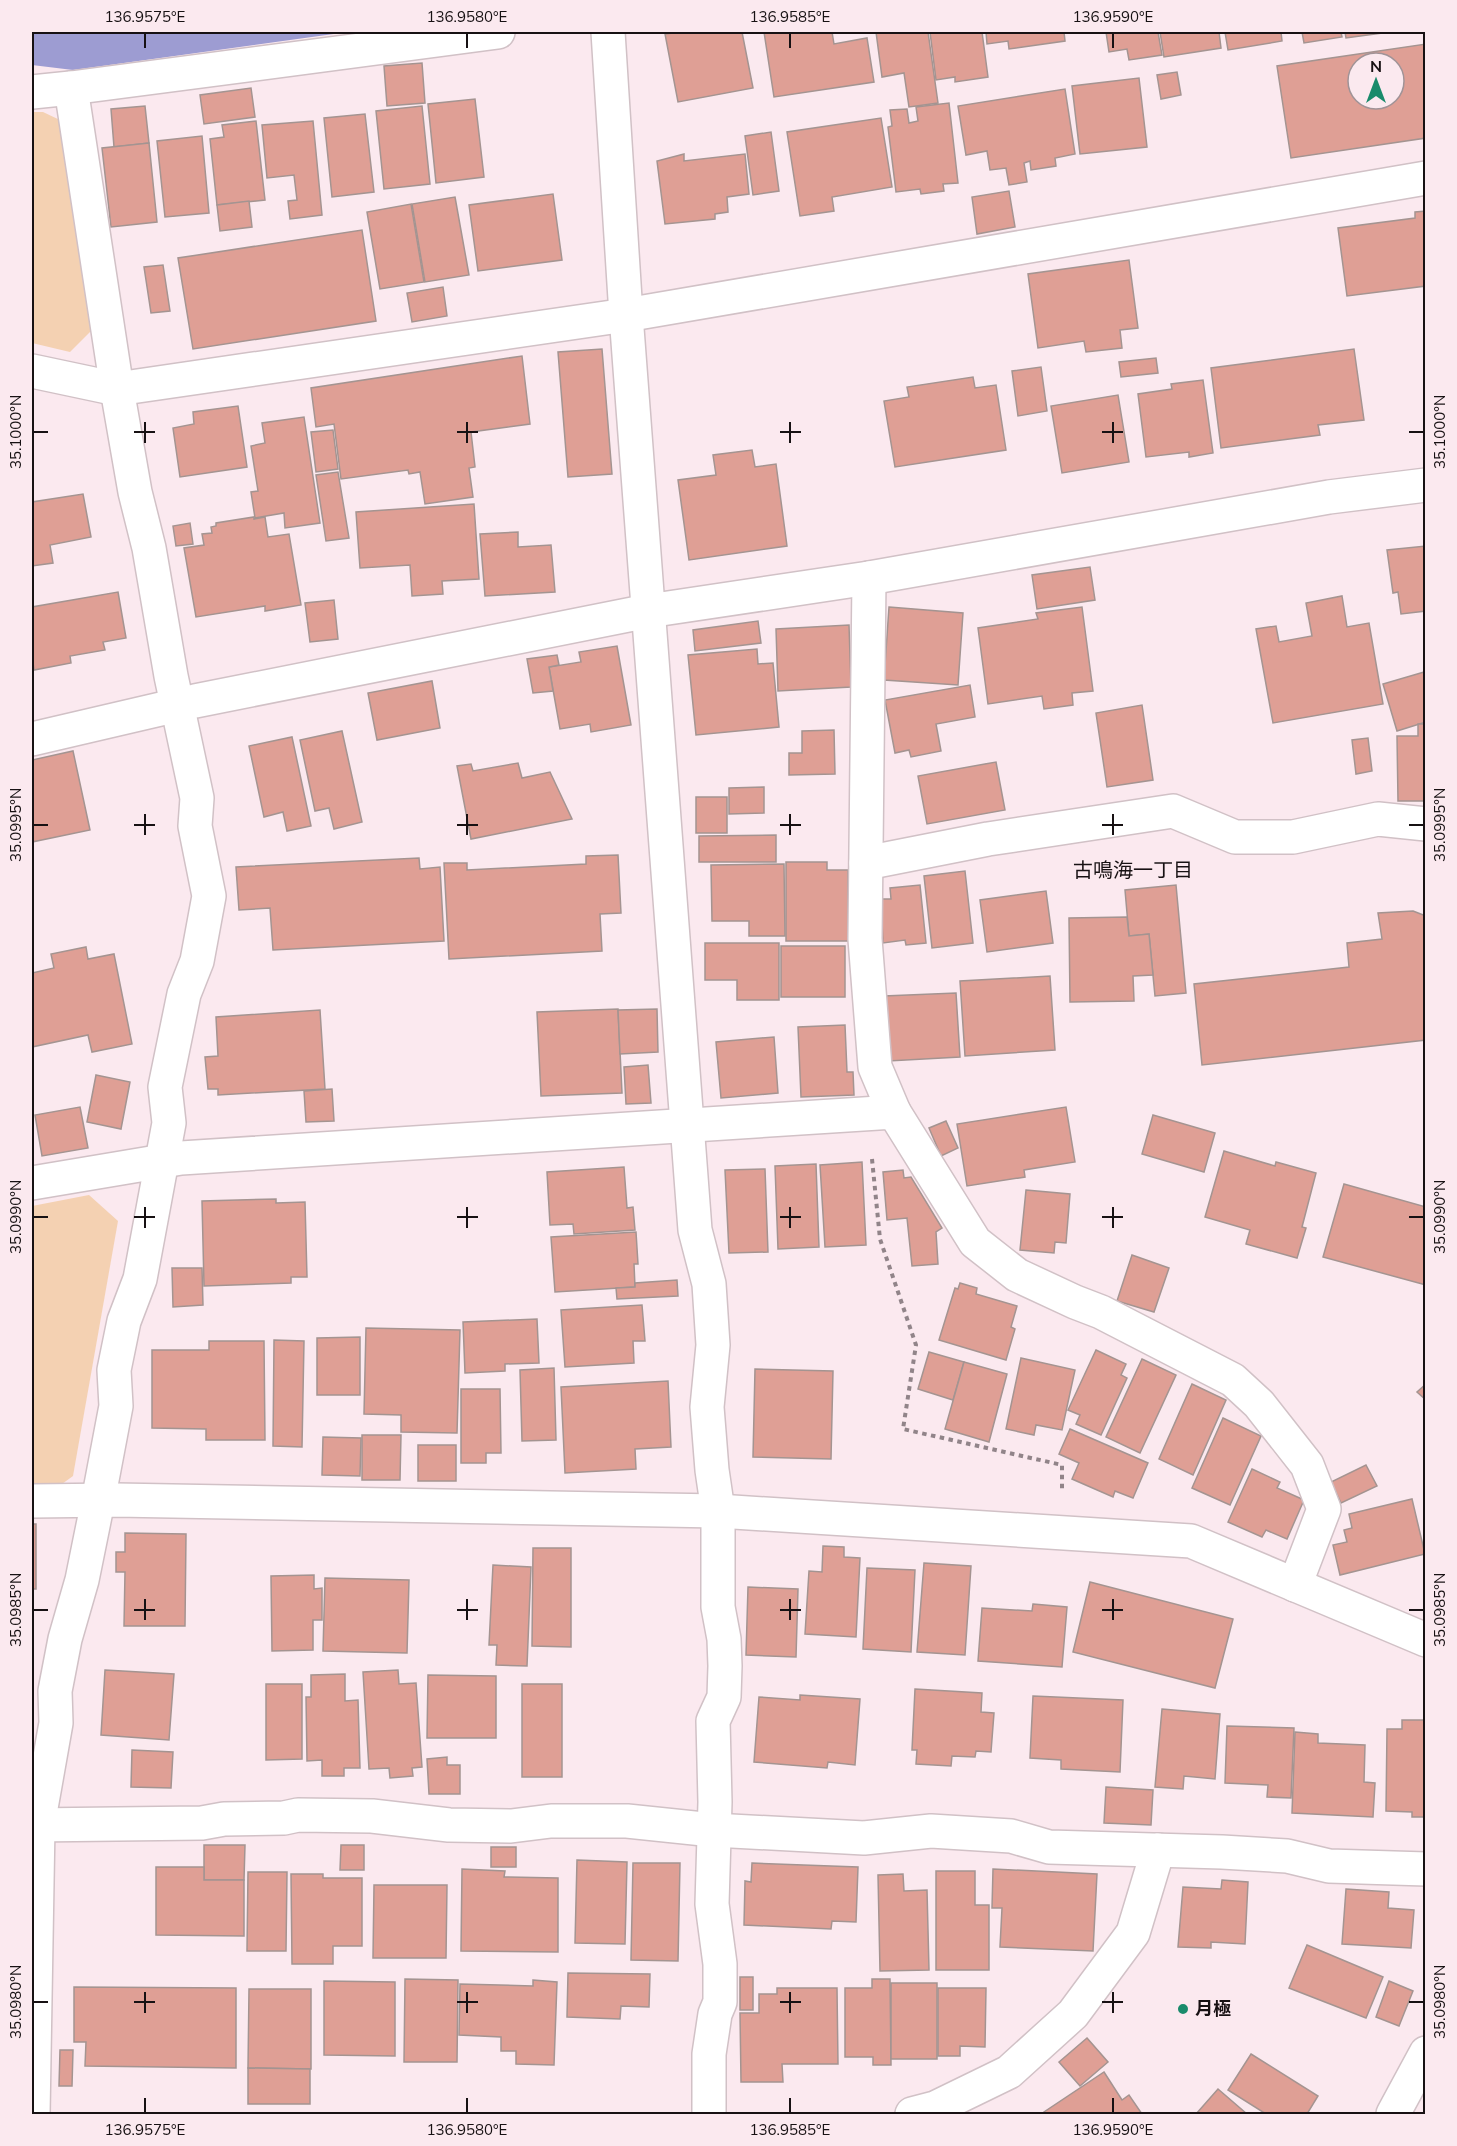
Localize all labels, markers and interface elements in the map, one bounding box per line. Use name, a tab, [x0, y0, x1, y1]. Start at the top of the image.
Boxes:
text: 136.9575°E	[105, 7, 186, 26]
text: 136.9580°E	[427, 7, 508, 26]
text: 136.9585°E	[750, 7, 831, 26]
text: 136.9590°E	[1073, 7, 1154, 26]
north arrow	[1346, 51, 1406, 111]
text: N	[1370, 56, 1382, 76]
text: 35.1000°N	[6, 395, 25, 469]
text: 35.1000°N	[1430, 395, 1449, 469]
text: 35.0995°N	[6, 788, 25, 862]
text: 35.0995°N	[1430, 788, 1449, 862]
district label: 古鳴海一丁目	[1073, 857, 1193, 882]
text: 35.0990°N	[6, 1180, 25, 1254]
text: 35.0990°N	[1430, 1180, 1449, 1254]
text: 35.0985°N	[6, 1573, 25, 1647]
text: 35.0985°N	[1430, 1573, 1449, 1647]
text: 35.0980°N	[6, 1965, 25, 2039]
text: 35.0980°N	[1430, 1965, 1449, 2039]
place label: 月極	[1195, 1997, 1231, 2020]
marker: 月極	[1176, 2002, 1190, 2016]
text: 136.9575°E	[105, 2120, 186, 2139]
text: 136.9580°E	[427, 2120, 508, 2139]
text: 136.9585°E	[750, 2120, 831, 2139]
text: 136.9590°E	[1073, 2120, 1154, 2139]

